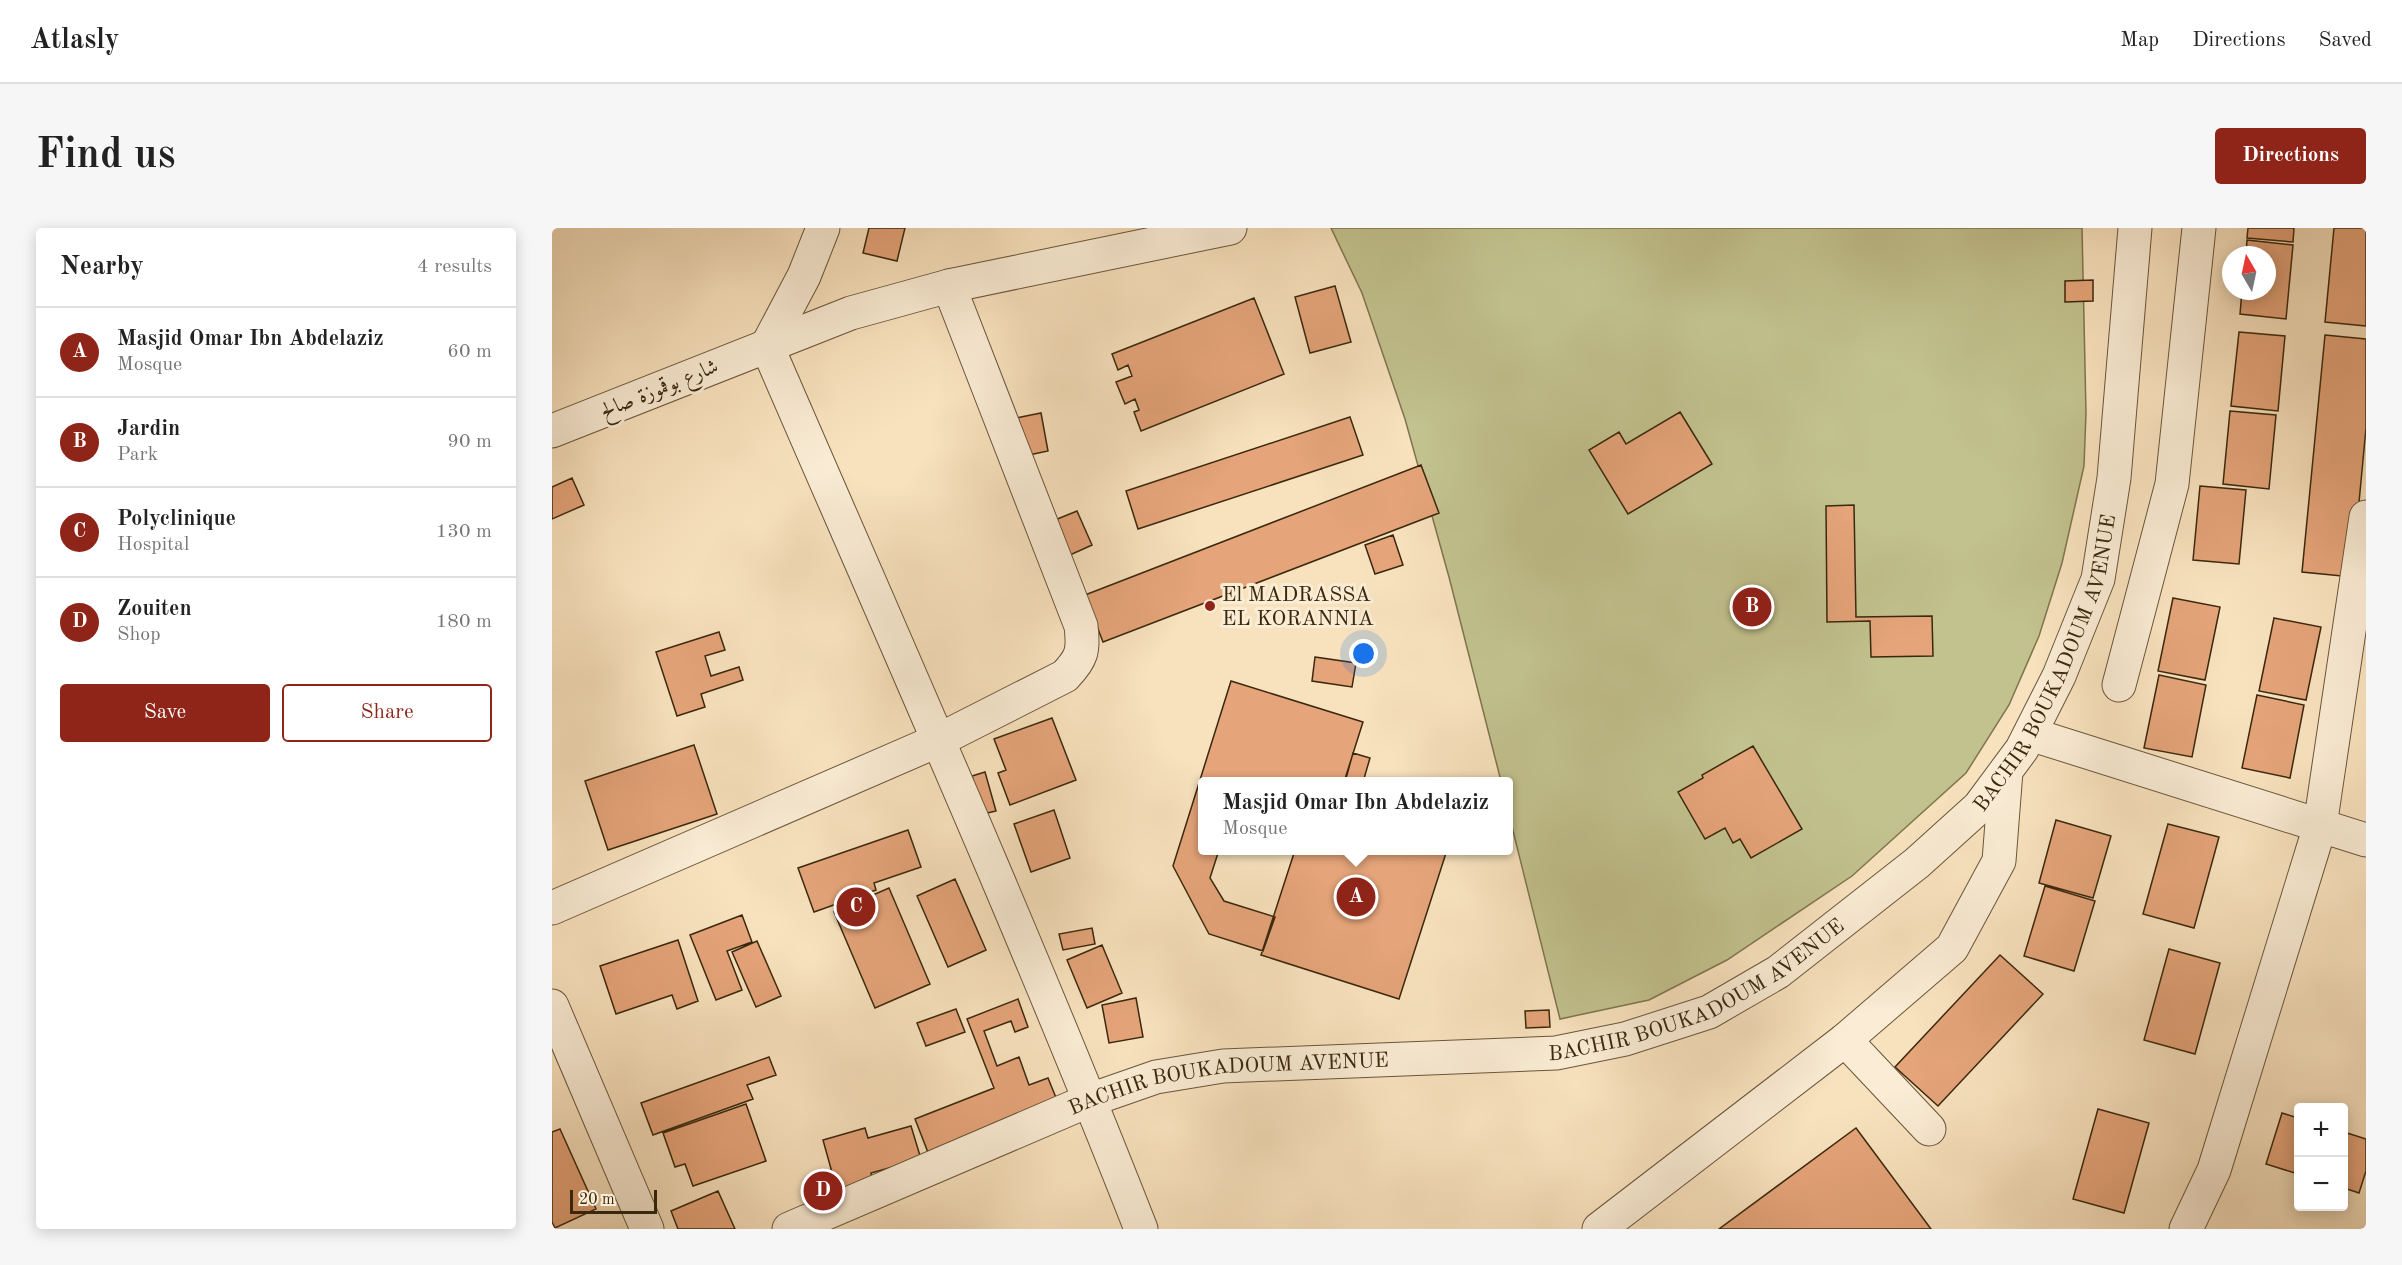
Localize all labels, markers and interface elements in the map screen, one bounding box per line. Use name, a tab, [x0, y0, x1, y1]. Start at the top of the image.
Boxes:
text: Atlasly	[30, 27, 120, 55]
text: Map	[2120, 30, 2159, 51]
text: Directions	[2192, 30, 2286, 51]
text: Saved	[2319, 30, 2372, 51]
button: Directions	[2215, 128, 2366, 184]
text: Find us	[36, 135, 175, 177]
north arrow	[2222, 246, 2276, 300]
text: Nearby	[60, 254, 144, 280]
text: 4 results	[417, 257, 492, 277]
text: Masjid Omar Ibn Abdelaziz	[117, 328, 384, 350]
text: A	[72, 342, 87, 362]
text: 60 m	[447, 342, 492, 362]
text: Mosque	[117, 355, 182, 375]
street label: شارع بوقموزة صالح	[597, 355, 724, 428]
text: Jardin	[117, 418, 180, 440]
text: B	[72, 432, 87, 452]
text: 90 m	[447, 432, 492, 452]
text: Park	[117, 445, 158, 465]
text: Polyclinique	[117, 508, 236, 530]
street label: BACHIR BOUKADOUM AVENUE	[1970, 513, 2120, 816]
text: C	[73, 522, 86, 542]
text: 130 m	[436, 522, 492, 542]
text: Hospital	[117, 535, 189, 555]
pin: B	[1732, 584, 1772, 629]
place label: El MADRASSA EL KORANNIA	[1222, 585, 1374, 630]
text: Zouiten	[117, 598, 192, 620]
marker: El MADRASSA EL KORANNIA	[1203, 599, 1217, 613]
text: D	[72, 612, 87, 632]
text: 180 m	[436, 612, 492, 632]
text: Shop	[117, 625, 161, 645]
your location	[1349, 639, 1378, 668]
button: Save	[60, 684, 270, 742]
button: Share	[282, 684, 492, 742]
popup	[1198, 777, 1513, 855]
text: Masjid Omar Ibn Abdelaziz	[1222, 792, 1489, 814]
text: Mosque	[1222, 819, 1287, 839]
pin: A	[1336, 874, 1376, 920]
pin: C	[836, 884, 876, 930]
street label: BACHIR BOUKADOUM AVENUE	[1548, 915, 1849, 1065]
street label: BACHIR BOUKADOUM AVENUE	[1066, 1051, 1389, 1120]
map controls	[2294, 1103, 2348, 1211]
button: +	[2294, 1103, 2348, 1157]
button: −	[2294, 1157, 2348, 1211]
pin: D	[804, 1168, 842, 1214]
scale bar	[570, 1187, 657, 1214]
text: 20 m	[579, 1192, 615, 1208]

